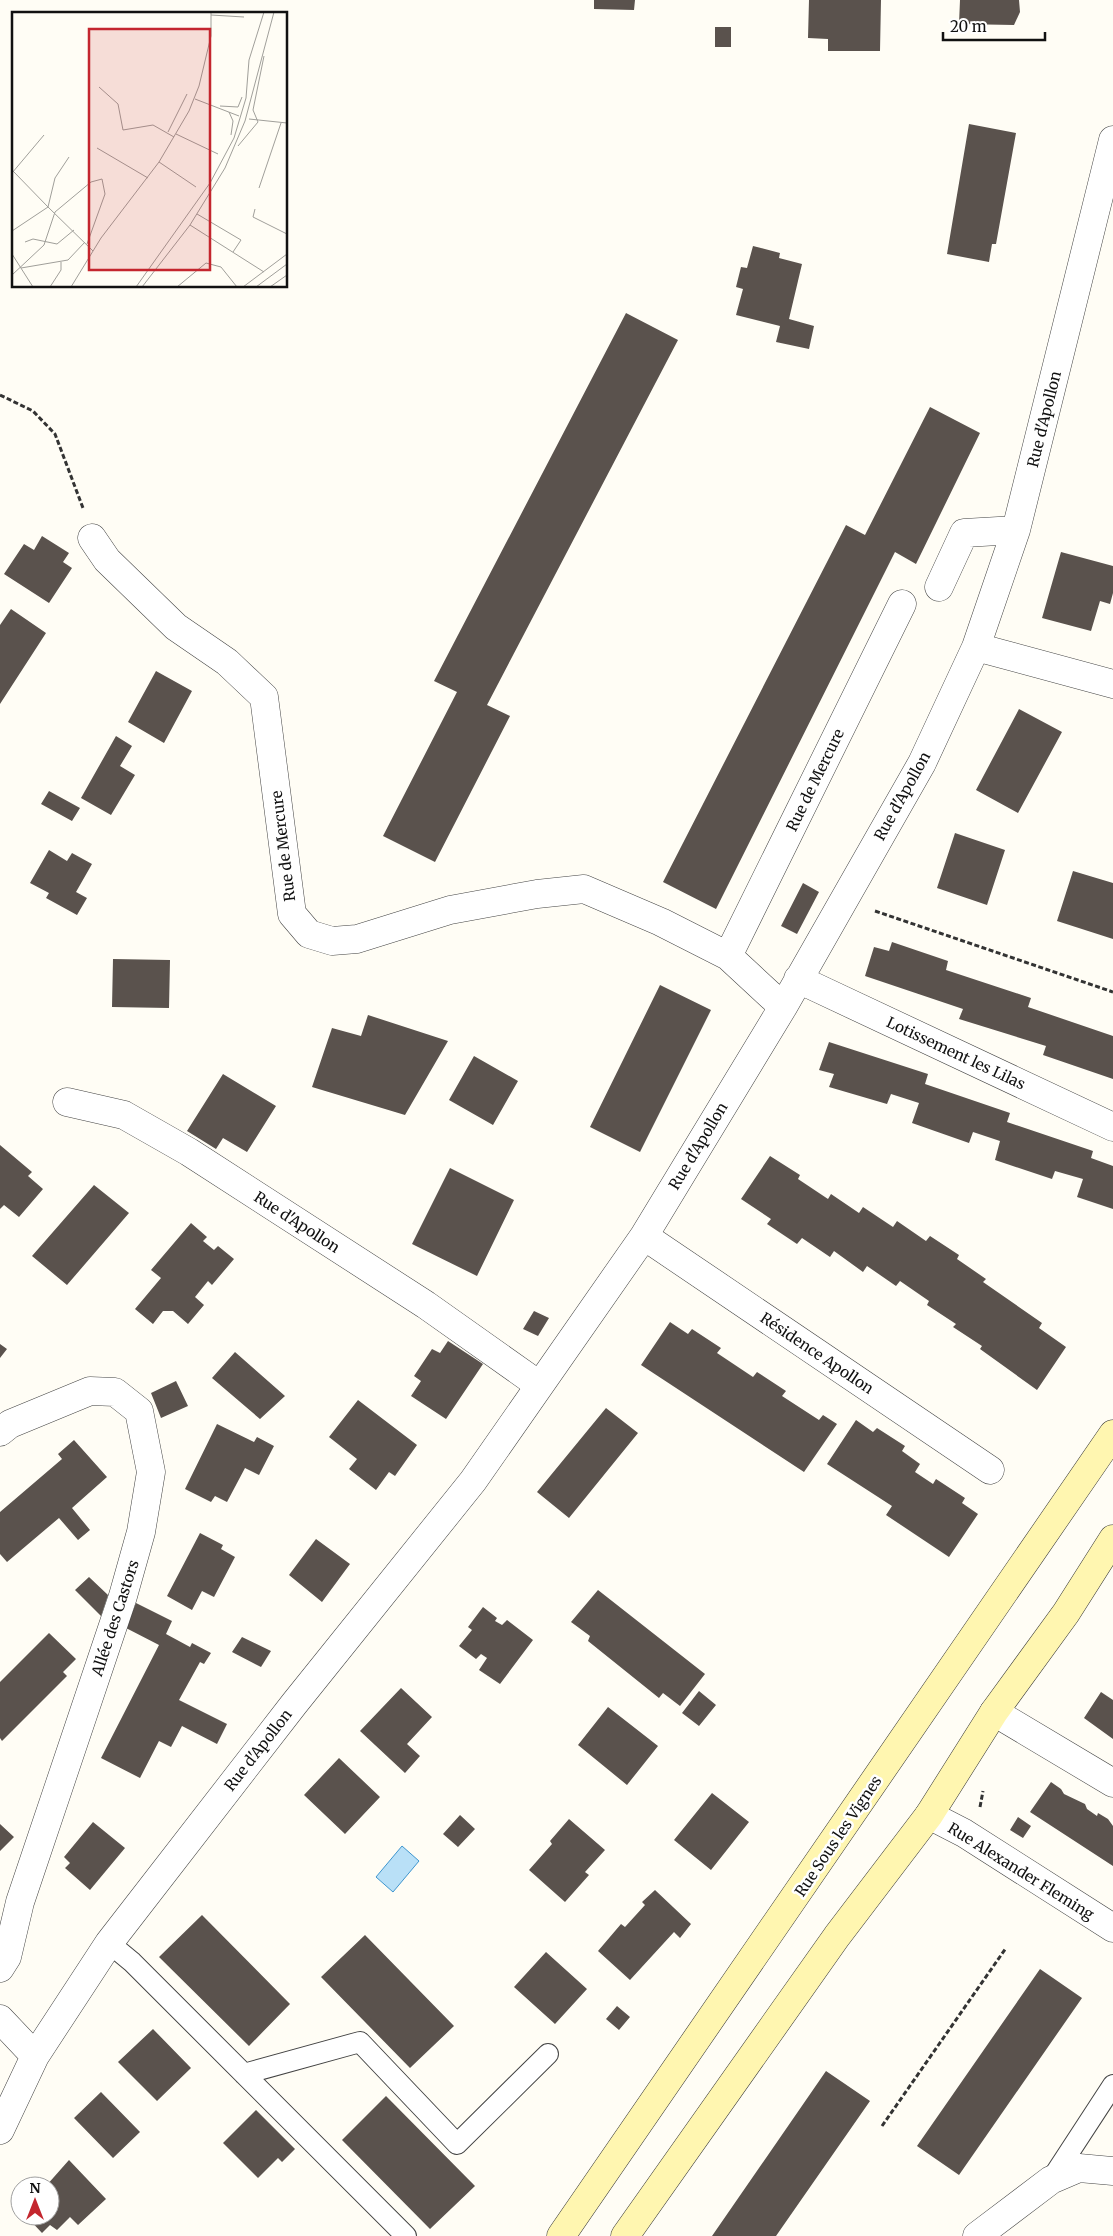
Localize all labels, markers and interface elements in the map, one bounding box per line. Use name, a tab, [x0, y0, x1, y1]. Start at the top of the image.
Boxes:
scale bar	[943, 10, 1046, 42]
inset map	[12, 12, 288, 288]
text: 20 m	[950, 17, 987, 36]
street label: Rue d'Apollon	[1023, 369, 1065, 469]
street label: Rue de Mercure	[782, 726, 848, 834]
street label: Rue d'Apollon	[870, 748, 934, 844]
street label: Rue de Mercure	[267, 789, 299, 902]
street label: Lotissement les Lilas	[884, 1012, 1028, 1094]
street label: Rue d'Apollon	[664, 1099, 732, 1193]
street label: Rue d'Apollon	[250, 1187, 344, 1257]
street label: Résidence Apollon	[757, 1308, 877, 1398]
street label: Allée des Castors	[87, 1557, 143, 1679]
street label: Rue d'Apollon	[220, 1705, 296, 1795]
street label: Rue Sous les Vignes	[791, 1772, 885, 1900]
street label: Rue Alexander Fleming	[944, 1818, 1098, 1924]
north arrow	[10, 2176, 60, 2226]
text: N	[29, 2179, 41, 2197]

